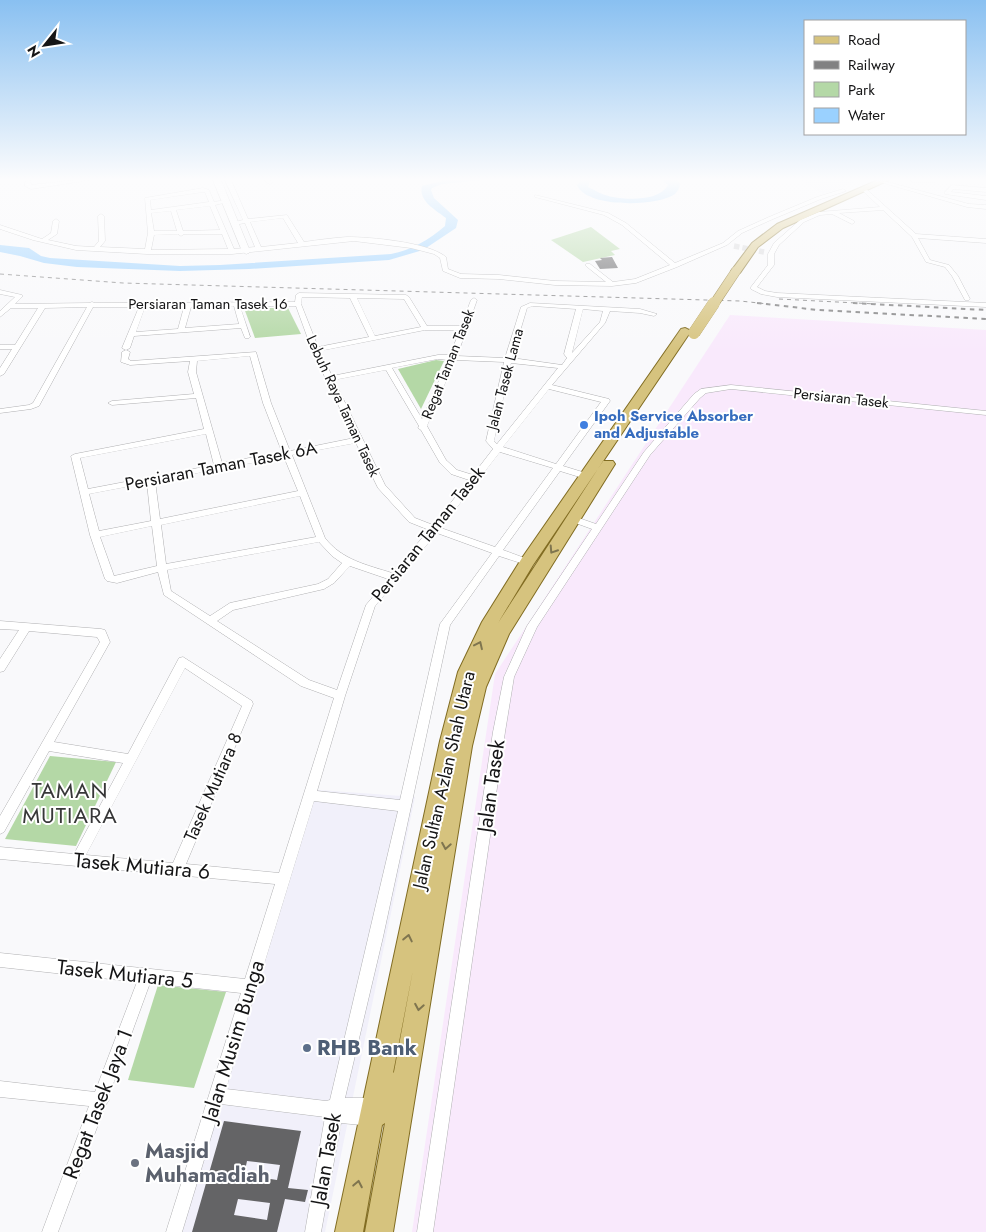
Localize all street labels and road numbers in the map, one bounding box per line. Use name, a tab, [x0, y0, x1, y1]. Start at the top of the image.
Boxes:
street label: Persiaran Taman Tasek 16	[128, 293, 288, 315]
street label: Regat Taman Tasek	[416, 305, 480, 422]
street label: Jalan Tasek Lama	[480, 326, 529, 434]
street label: Lebuh Raya Taman Tasek	[300, 331, 386, 481]
street label: Persiaran Tasek	[792, 382, 890, 414]
street label: Persiaran Taman Tasek 6A	[123, 435, 319, 497]
street label: Persiaran Taman Tasek	[365, 461, 491, 607]
street label: Jalan Sultan Azlan Shah Utara	[406, 669, 482, 893]
street label: Tasek Mutiara 8	[177, 728, 249, 846]
street label: Jalan Tasek	[469, 737, 512, 837]
street label: Tasek Mutiara 6	[72, 845, 212, 887]
street label: Tasek Mutiara 5	[55, 952, 195, 996]
street label: Jalan Musim Bunga	[193, 956, 272, 1129]
street label: Regat Tasek Jaya 1	[56, 1025, 140, 1183]
street label: Jalan Tasek	[303, 1110, 349, 1211]

